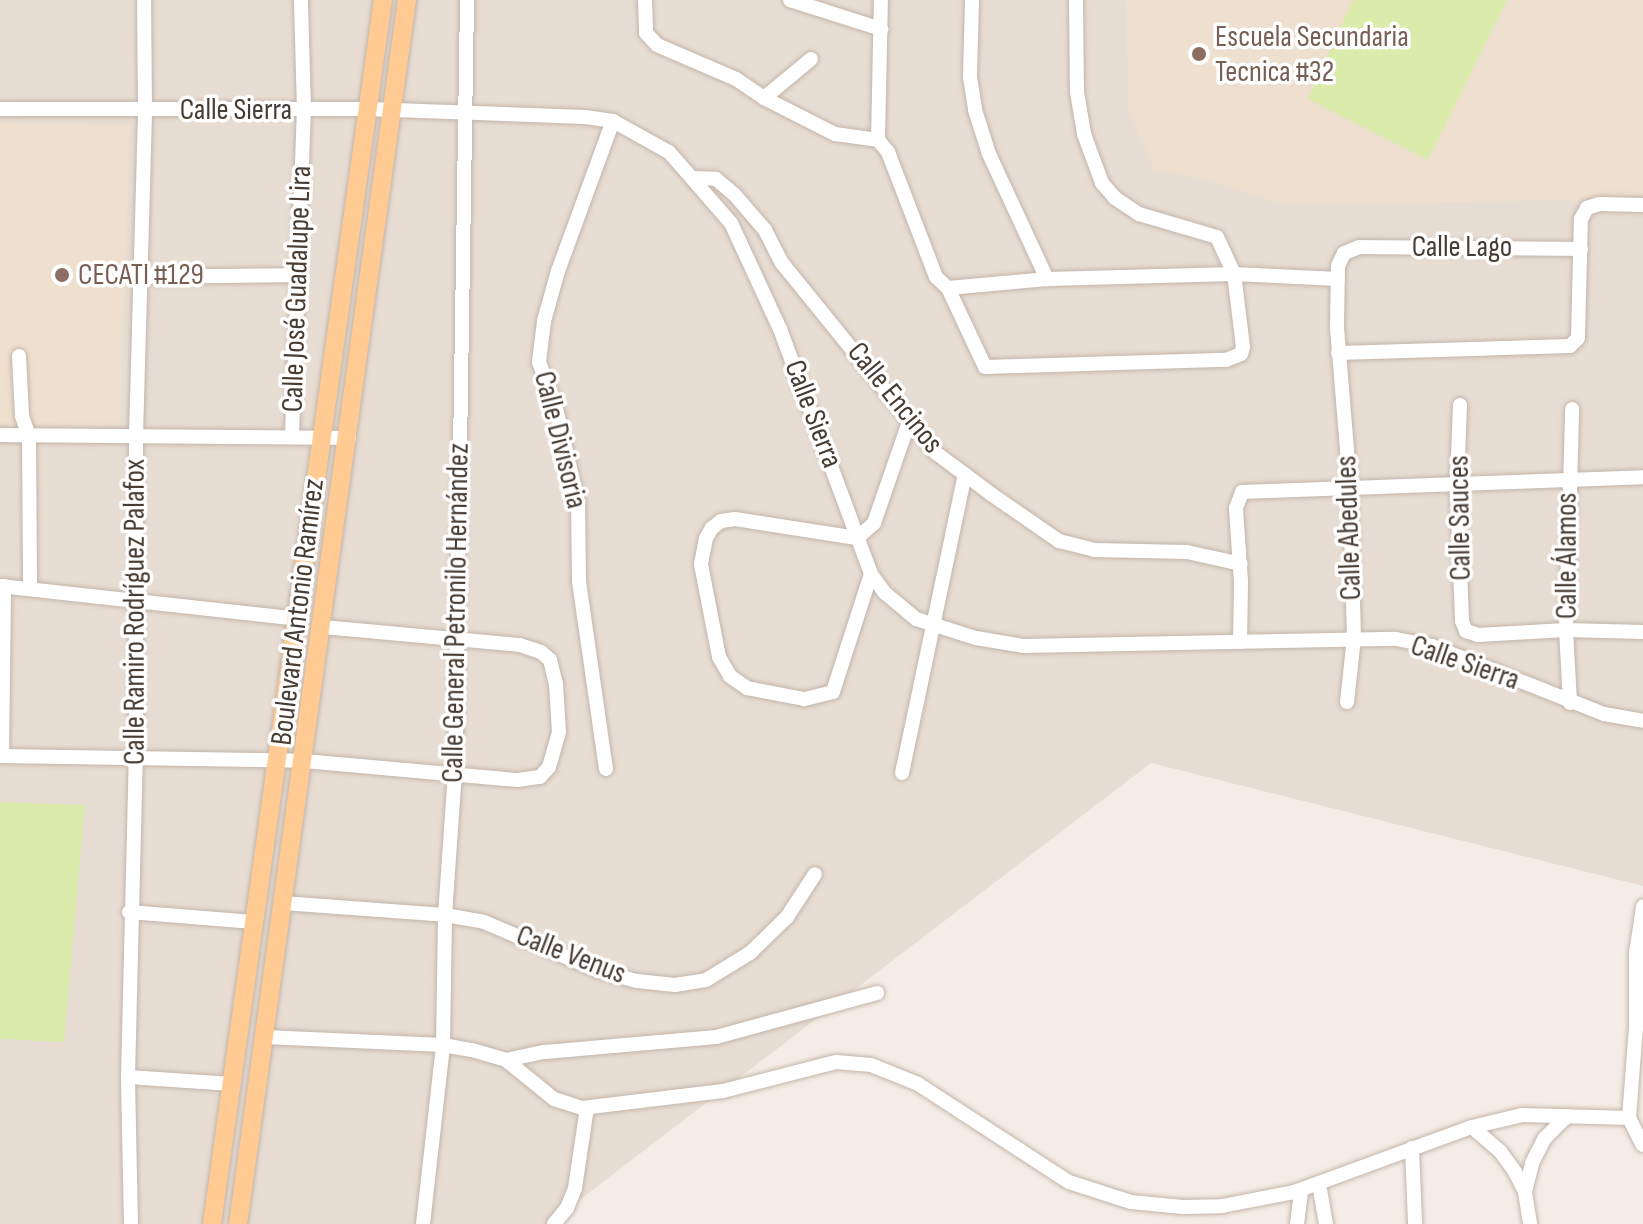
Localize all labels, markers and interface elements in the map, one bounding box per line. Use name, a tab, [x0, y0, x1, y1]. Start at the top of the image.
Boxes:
place label: Escuela Secundaria Tecnica #32	[1215, 19, 1409, 90]
marker: Escuela Secundaria Tecnica #32	[1190, 45, 1208, 63]
street label: Calle Sierra	[180, 92, 292, 128]
street label: Calle José Guadalupe Lira	[275, 165, 319, 413]
street label: Calle Lago	[1412, 229, 1512, 265]
place label: CECATI #129	[78, 257, 204, 293]
marker: CECATI #129	[53, 266, 71, 284]
street label: Calle Encinos	[839, 335, 951, 461]
street label: Calle Sierra	[776, 355, 850, 473]
street label: Calle Divisoria	[526, 368, 594, 512]
street label: Calle General Petronilo Hernández	[435, 443, 477, 783]
street label: Calle Abedules	[1328, 455, 1370, 601]
street label: Calle Sauces	[1441, 455, 1479, 581]
street label: Calle Ramiro Rodríguez Palafox	[117, 459, 153, 765]
street label: Boulevard Antonio Ramírez	[264, 477, 332, 747]
street label: Calle Álamos	[1549, 493, 1585, 619]
street label: Calle Sierra	[1406, 628, 1524, 698]
street label: Calle Venus	[511, 918, 631, 992]

